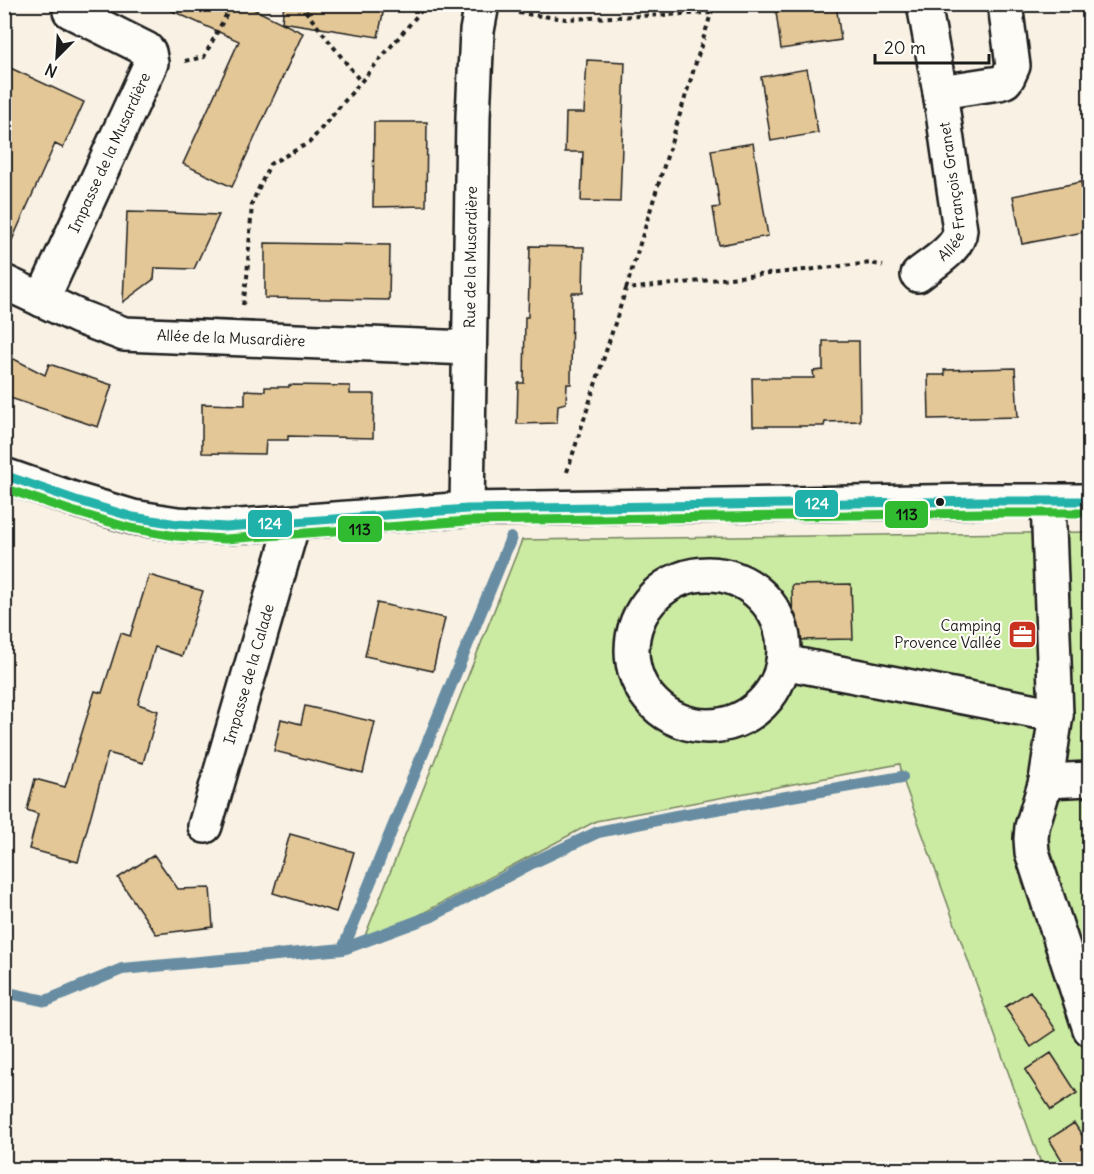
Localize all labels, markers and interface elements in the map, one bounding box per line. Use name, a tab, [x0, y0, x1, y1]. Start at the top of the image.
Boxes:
north arrow	[27, 27, 87, 87]
scale bar	[875, 27, 989, 65]
text: 20 m	[884, 36, 926, 59]
text: N	[42, 59, 60, 82]
street label: Impasse de la Musardière	[64, 69, 154, 236]
street label: Allée François Granet	[934, 121, 969, 265]
street label: Rue de la Musardière	[460, 186, 481, 328]
street label: Allée de la Musardière	[157, 325, 306, 350]
line badge: 124	[794, 489, 839, 518]
text: 124	[805, 493, 829, 513]
unlabelled marker	[934, 496, 946, 508]
line badge: 113	[884, 500, 929, 529]
text: 113	[896, 504, 918, 524]
line badge: 124	[247, 509, 293, 538]
text: 124	[258, 513, 282, 533]
line badge: 113	[337, 515, 383, 543]
text: 113	[349, 519, 371, 539]
street label: Impasse de la Calade	[219, 602, 278, 746]
place label: Camping Provence Vallée	[894, 616, 1001, 652]
office icon: Camping Provence Vallée	[1006, 619, 1038, 651]

